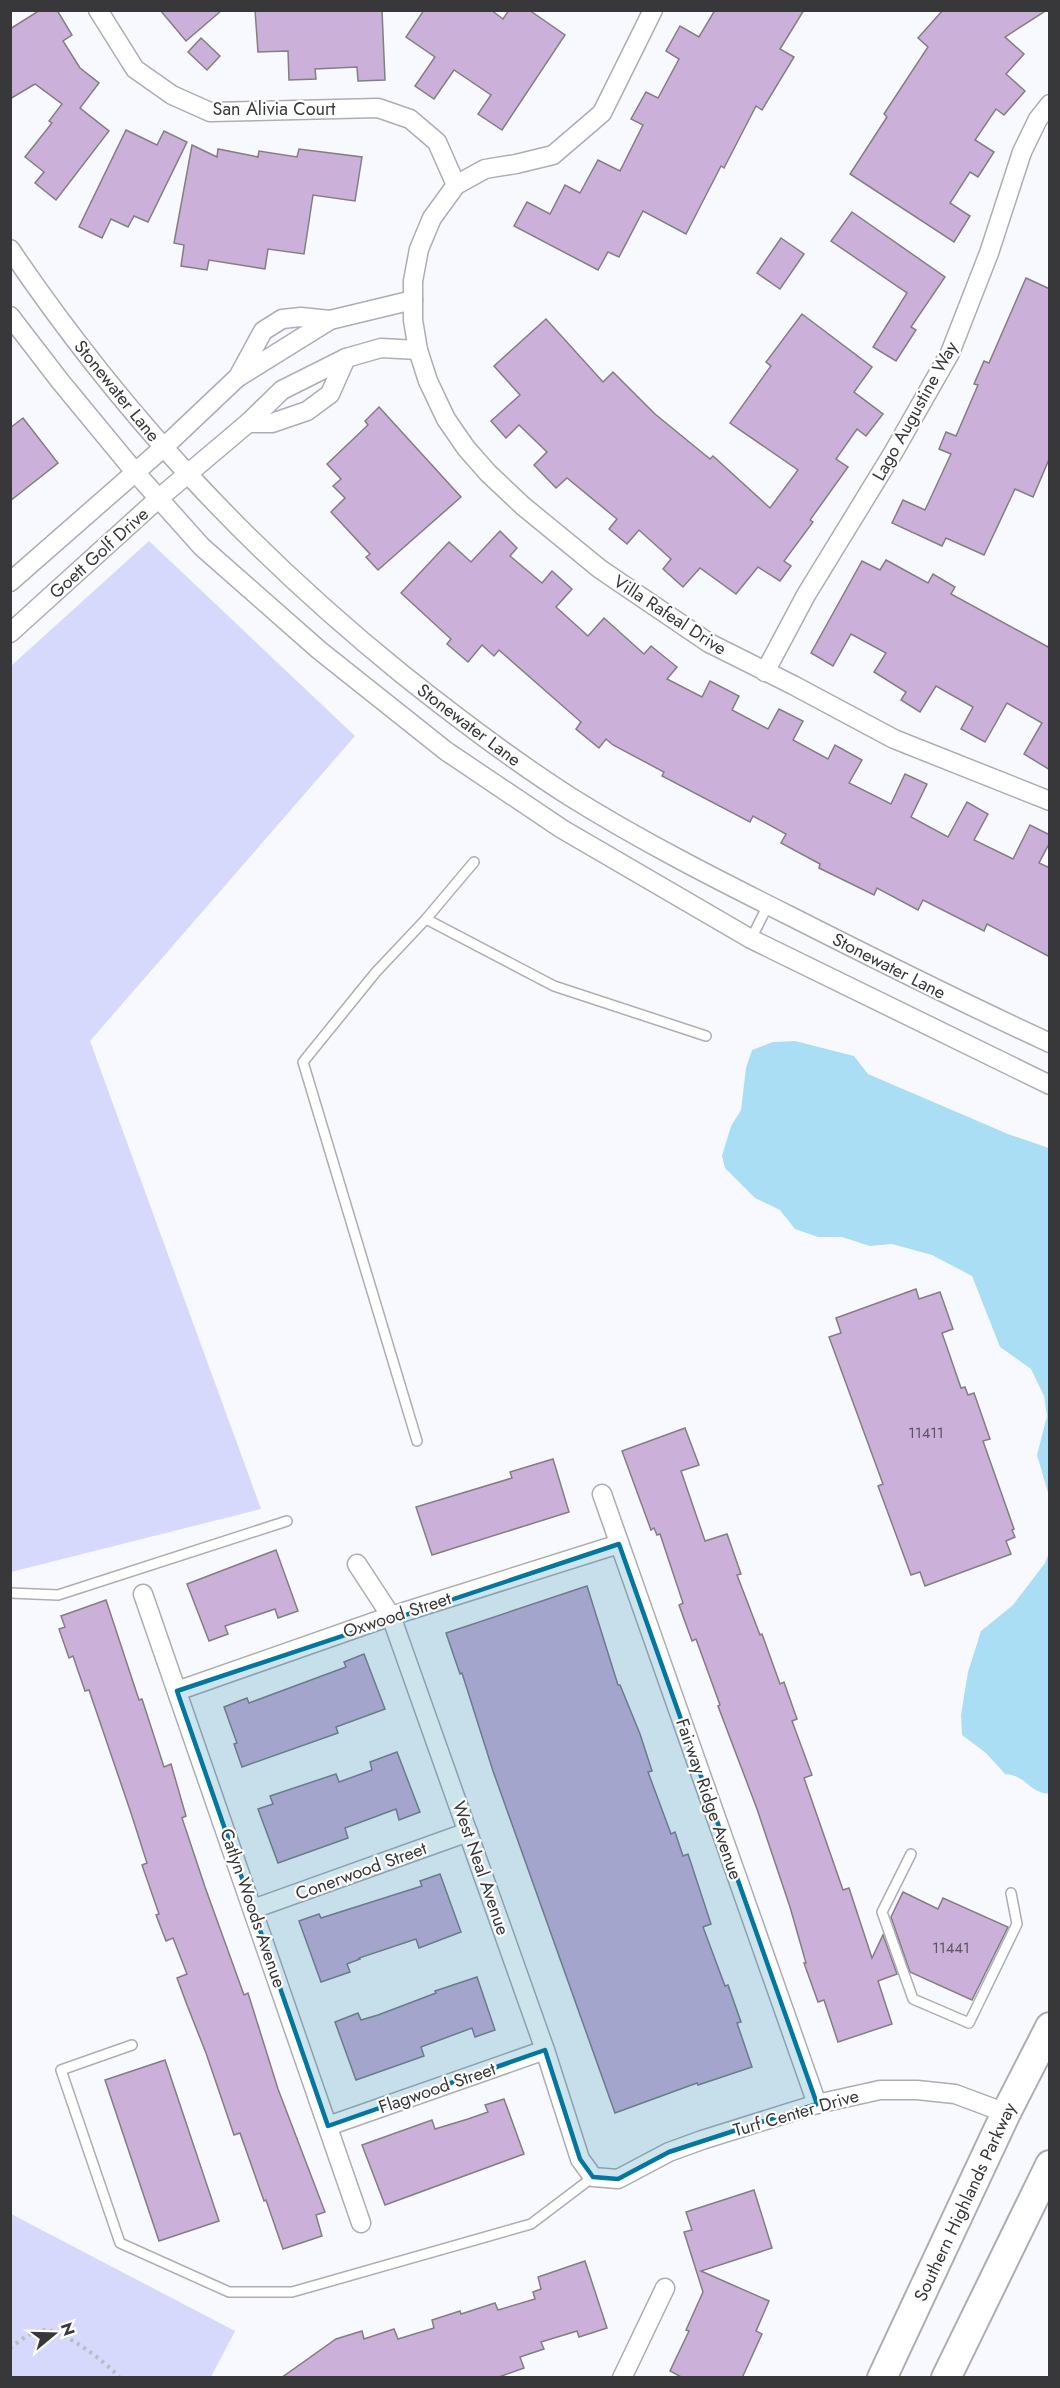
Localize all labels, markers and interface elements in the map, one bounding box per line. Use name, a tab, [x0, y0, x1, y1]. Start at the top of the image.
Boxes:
street label: San Alivia Court	[213, 96, 336, 122]
street label: Stonewater Lane	[68, 335, 166, 447]
street label: Lago Augustine Way	[866, 336, 964, 485]
street label: Goett Golf Drive	[44, 501, 154, 605]
street label: Villa Rafeal Drive	[608, 569, 732, 661]
street label: Stonewater Lane	[412, 677, 526, 773]
street label: Stonewater Lane	[828, 926, 950, 1006]
house number: 11411	[908, 1422, 944, 1444]
street label: Oxwood Street	[340, 1585, 455, 1645]
street label: Fairway Ridge Avenue	[669, 1715, 749, 1883]
street label: West Neal Avenue	[446, 1798, 516, 1938]
street label: Catlyn Woods Avenue	[213, 1825, 293, 1991]
street label: Conerwood Street	[292, 1835, 431, 1907]
house number: 11441	[932, 1937, 970, 1959]
street label: Flagwood Street	[375, 2056, 500, 2120]
street label: Turf Center Drive	[730, 2083, 862, 2143]
street label: Southern Highlands Parkway	[907, 2098, 1023, 2306]
north arrow	[24, 2304, 84, 2364]
text: N	[55, 2320, 81, 2339]

